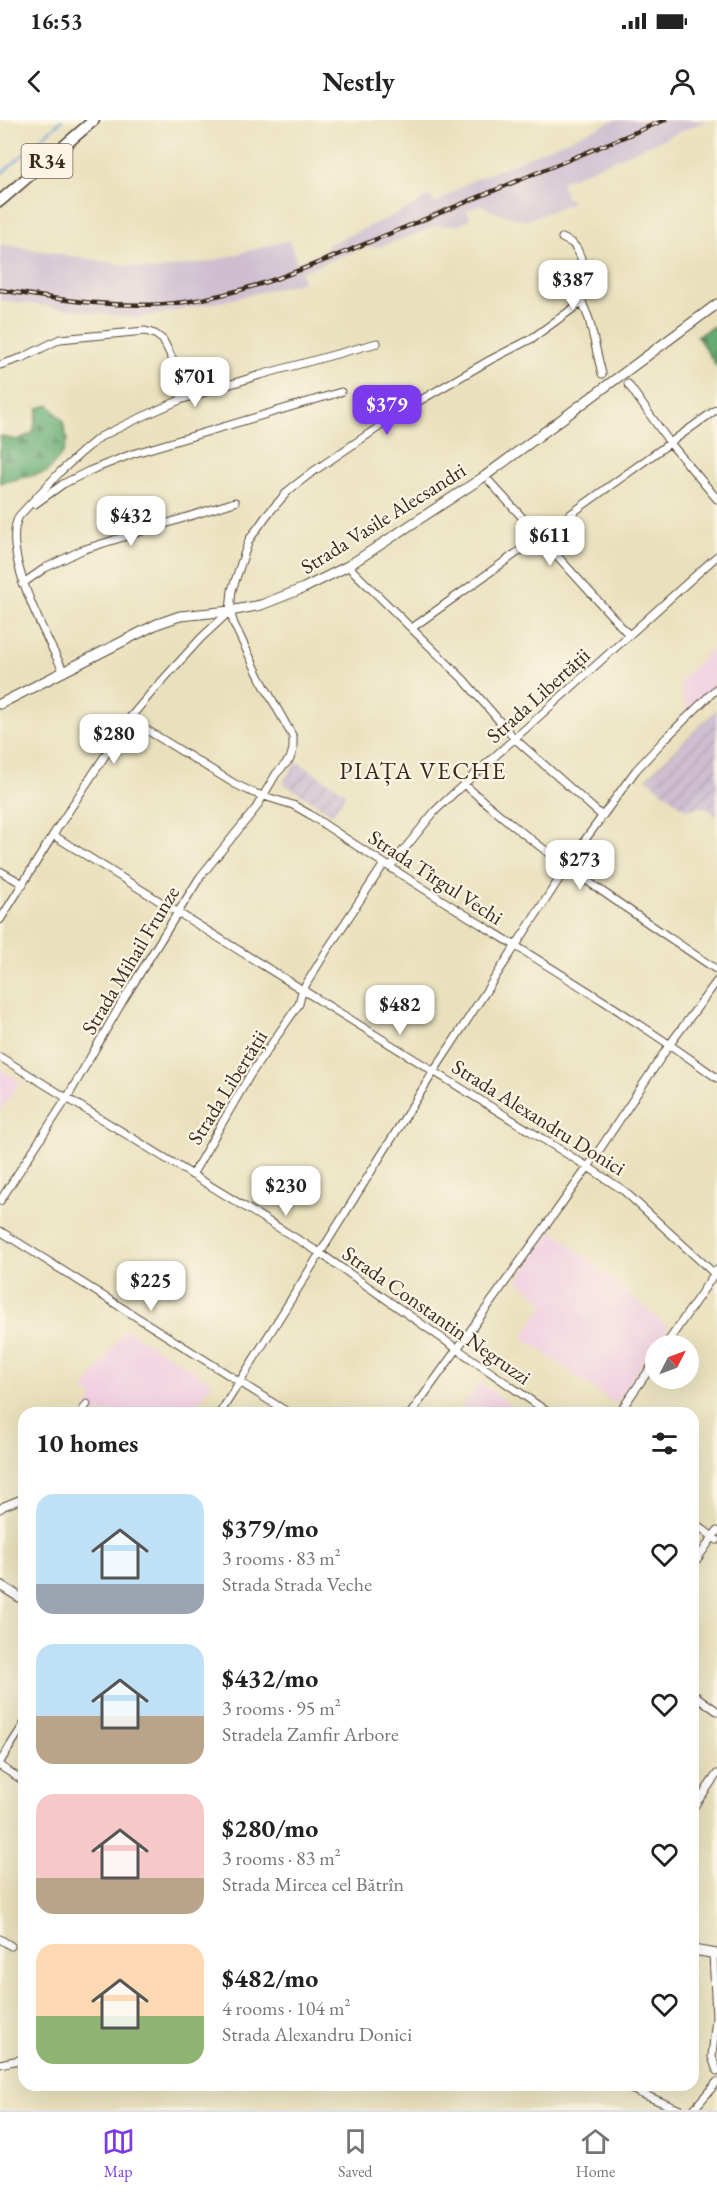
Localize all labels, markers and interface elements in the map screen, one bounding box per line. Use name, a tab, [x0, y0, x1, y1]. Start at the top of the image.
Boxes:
text: 16:53	[30, 7, 83, 36]
text: Nestly	[322, 64, 395, 99]
icon: back	[18, 65, 51, 98]
icon: person	[666, 65, 699, 98]
road number: R34	[22, 144, 72, 178]
pin: $387	[537, 260, 609, 311]
text: $387	[553, 266, 593, 292]
pin: $701	[159, 357, 231, 408]
text: $701	[175, 363, 215, 389]
pin: $379	[351, 385, 423, 436]
text: $379	[367, 391, 407, 417]
street label: Strada Vasile Alecsandri	[295, 456, 471, 580]
pin: $432	[95, 496, 167, 547]
text: $432	[111, 502, 151, 528]
pin: $611	[514, 516, 586, 567]
text: $611	[530, 522, 570, 548]
street label: Strada Libertății	[481, 641, 595, 749]
pin: $280	[78, 714, 150, 765]
text: $280	[94, 720, 134, 746]
district label: PIAȚA VECHE	[339, 755, 507, 786]
street label: Strada Tîrgul Vechi	[364, 823, 508, 931]
pin: $273	[544, 840, 616, 891]
text: $273	[560, 846, 600, 872]
street label: Strada Mihail Frunze	[75, 881, 185, 1039]
pin: $482	[364, 985, 436, 1036]
text: $482	[380, 991, 420, 1017]
street label: Strada Libertății	[181, 1025, 273, 1149]
street label: Strada Alexandru Donici	[447, 1053, 631, 1181]
pin: $230	[250, 1166, 322, 1217]
text: $230	[266, 1172, 306, 1198]
street label: Strada Constantin Negruzzi	[337, 1240, 537, 1390]
pin: $225	[115, 1261, 187, 1312]
text: $225	[131, 1267, 171, 1293]
north arrow	[645, 1335, 699, 1389]
map controls	[645, 1335, 699, 1389]
text: 10 homes	[36, 1426, 138, 1460]
icon: filters	[648, 1427, 681, 1460]
text: $379/mo	[222, 1511, 318, 1545]
icon: home	[84, 1518, 156, 1590]
icon: heart	[648, 1538, 681, 1571]
text: 3 rooms · 83 m²	[222, 1545, 341, 1571]
text: Strada Strada Veche	[222, 1571, 372, 1597]
text: $432/mo	[222, 1661, 318, 1695]
icon: home	[84, 1668, 156, 1740]
icon: heart	[648, 1688, 681, 1721]
text: 3 rooms · 95 m²	[222, 1695, 341, 1721]
text: Stradela Zamfir Arbore	[222, 1721, 399, 1747]
text: $280/mo	[222, 1811, 318, 1845]
icon: home	[84, 1818, 156, 1890]
icon: heart	[648, 1838, 681, 1871]
text: 3 rooms · 83 m²	[222, 1845, 341, 1871]
text: Strada Mircea cel Bătrîn	[222, 1871, 404, 1897]
text: $482/mo	[222, 1961, 318, 1995]
icon: home	[84, 1968, 156, 2040]
icon: heart	[648, 1988, 681, 2021]
text: 4 rooms · 104 m²	[222, 1995, 350, 2021]
text: Strada Alexandru Donici	[222, 2021, 412, 2047]
tab: Map	[102, 2125, 135, 2182]
tab: Saved	[338, 2125, 372, 2182]
tab: Home	[576, 2125, 615, 2182]

